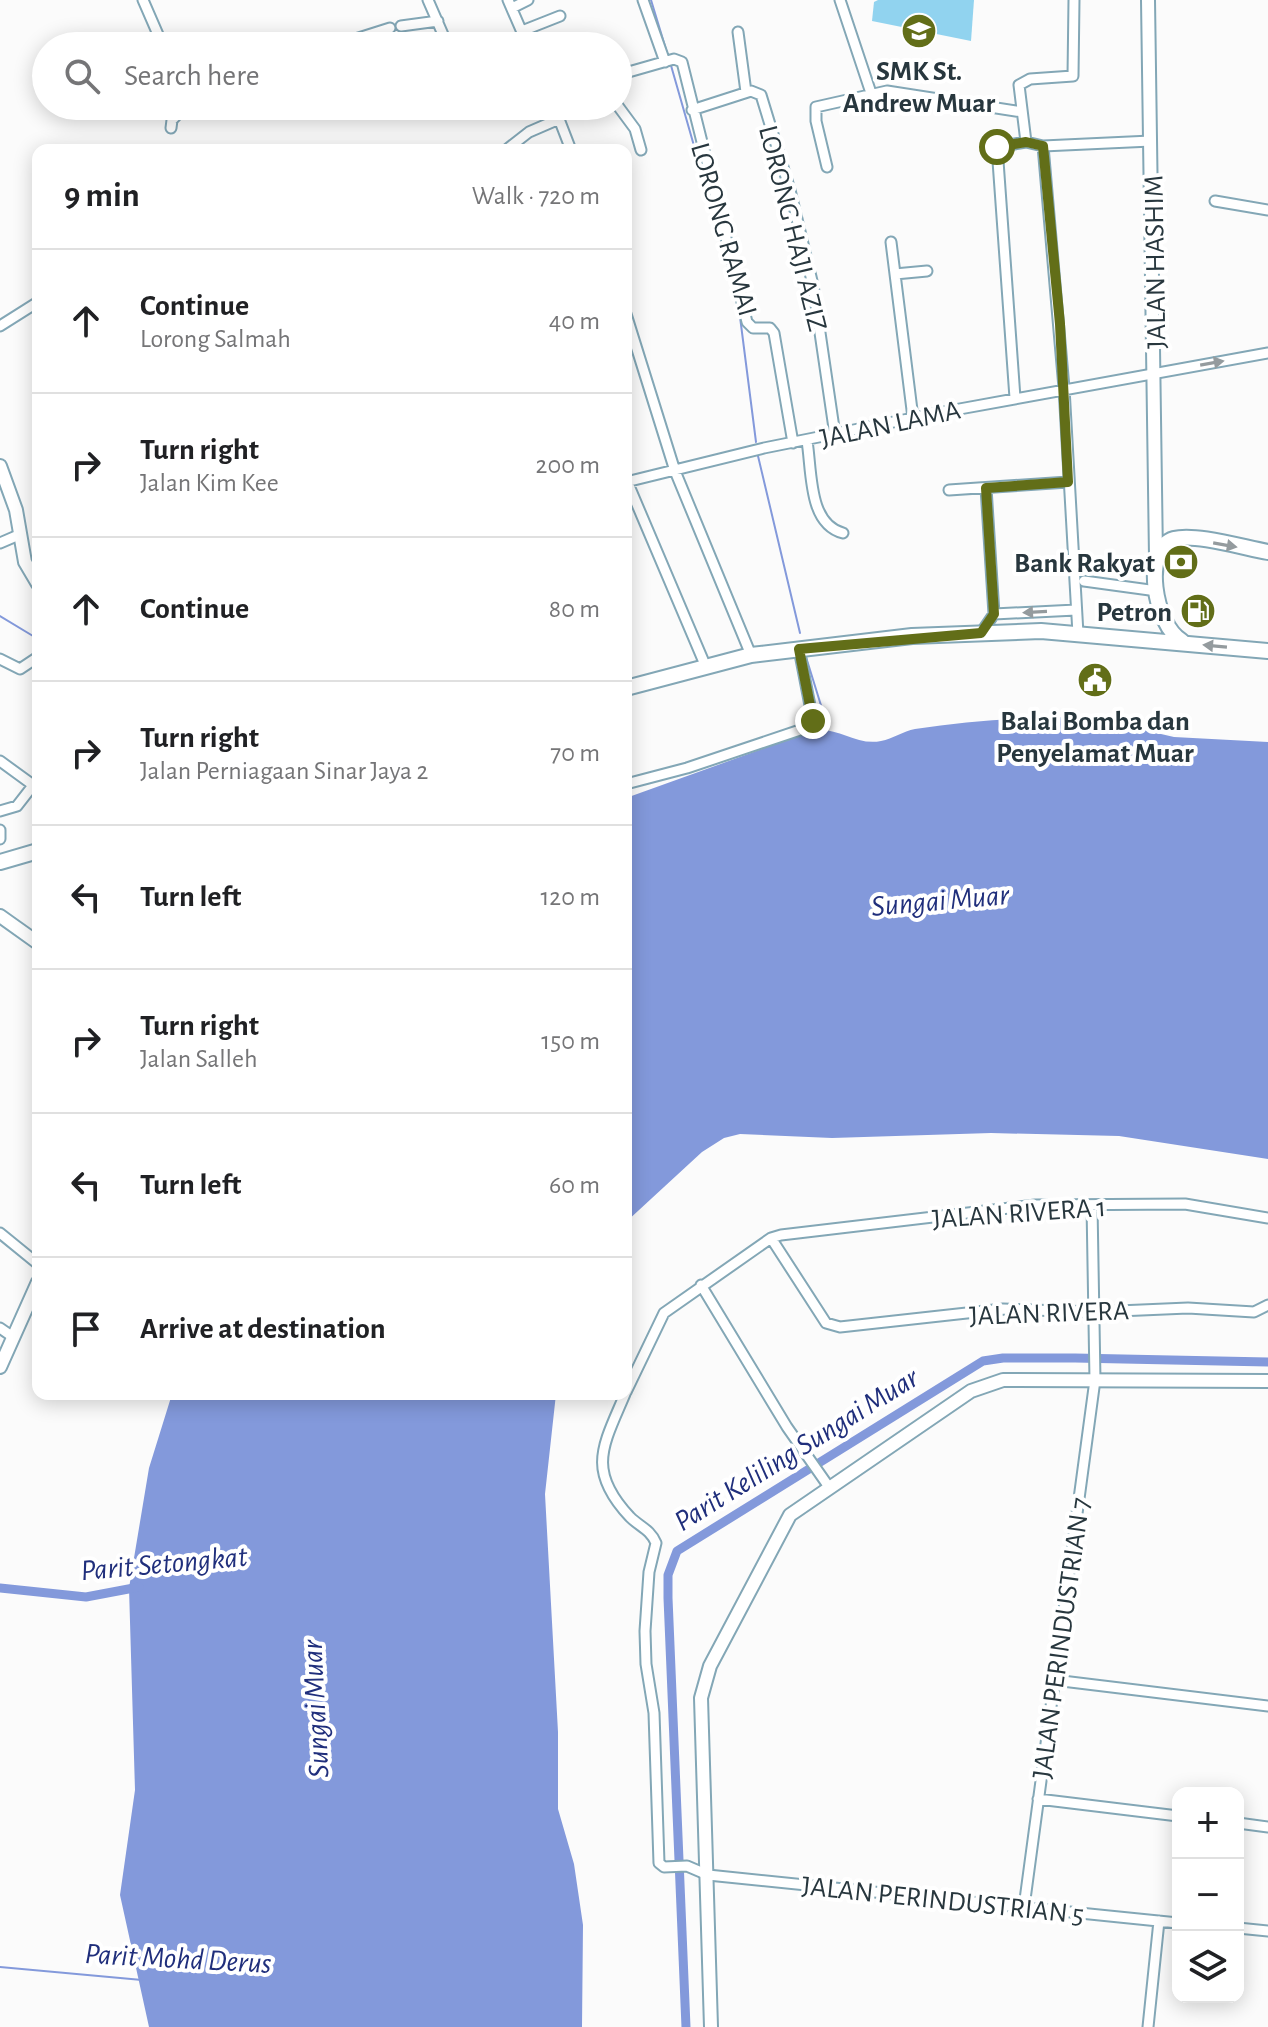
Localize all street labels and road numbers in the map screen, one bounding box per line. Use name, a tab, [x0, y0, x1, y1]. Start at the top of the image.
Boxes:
street label: LORONG HAJI AZIZ	[753, 123, 831, 334]
street label: LORONG RAMAI	[685, 140, 761, 319]
street label: JALAN HASHIM	[1140, 175, 1172, 349]
street label: JALAN LAMA	[818, 396, 963, 453]
street label: JALAN RIVERA 1	[931, 1194, 1107, 1234]
street label: JALAN RIVERA	[969, 1297, 1130, 1331]
street label: JALAN PERINDUSTRIAN 7	[1028, 1496, 1096, 1781]
street label: JALAN PERINDUSTRIAN 5	[800, 1872, 1085, 1930]

